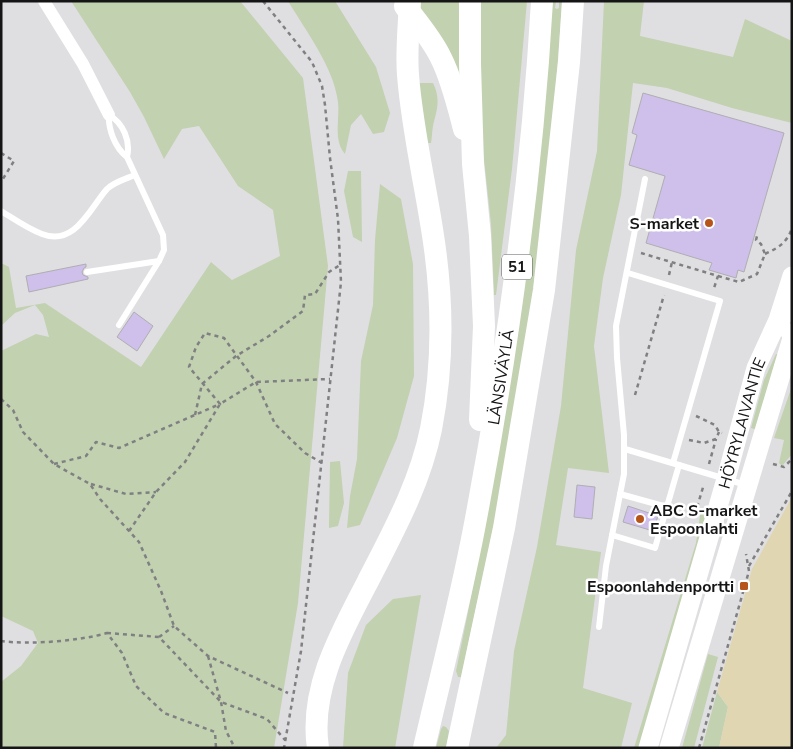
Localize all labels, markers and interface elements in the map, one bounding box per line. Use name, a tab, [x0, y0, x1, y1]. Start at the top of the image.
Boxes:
place label: S-market	[630, 213, 700, 235]
marker: S-market	[703, 217, 715, 229]
road number: 51	[502, 254, 532, 280]
street label: LÄNSIVÄYLÄ	[483, 327, 520, 427]
street label: HÖYRYLAIVANTIE	[714, 354, 771, 491]
place label: ABC S-market Espoonlahti	[650, 500, 758, 540]
marker: ABC S-market Espoonlahti	[634, 513, 646, 525]
place label: Espoonlahdenportti	[587, 576, 734, 598]
marker: Espoonlahdenportti	[738, 580, 750, 592]

